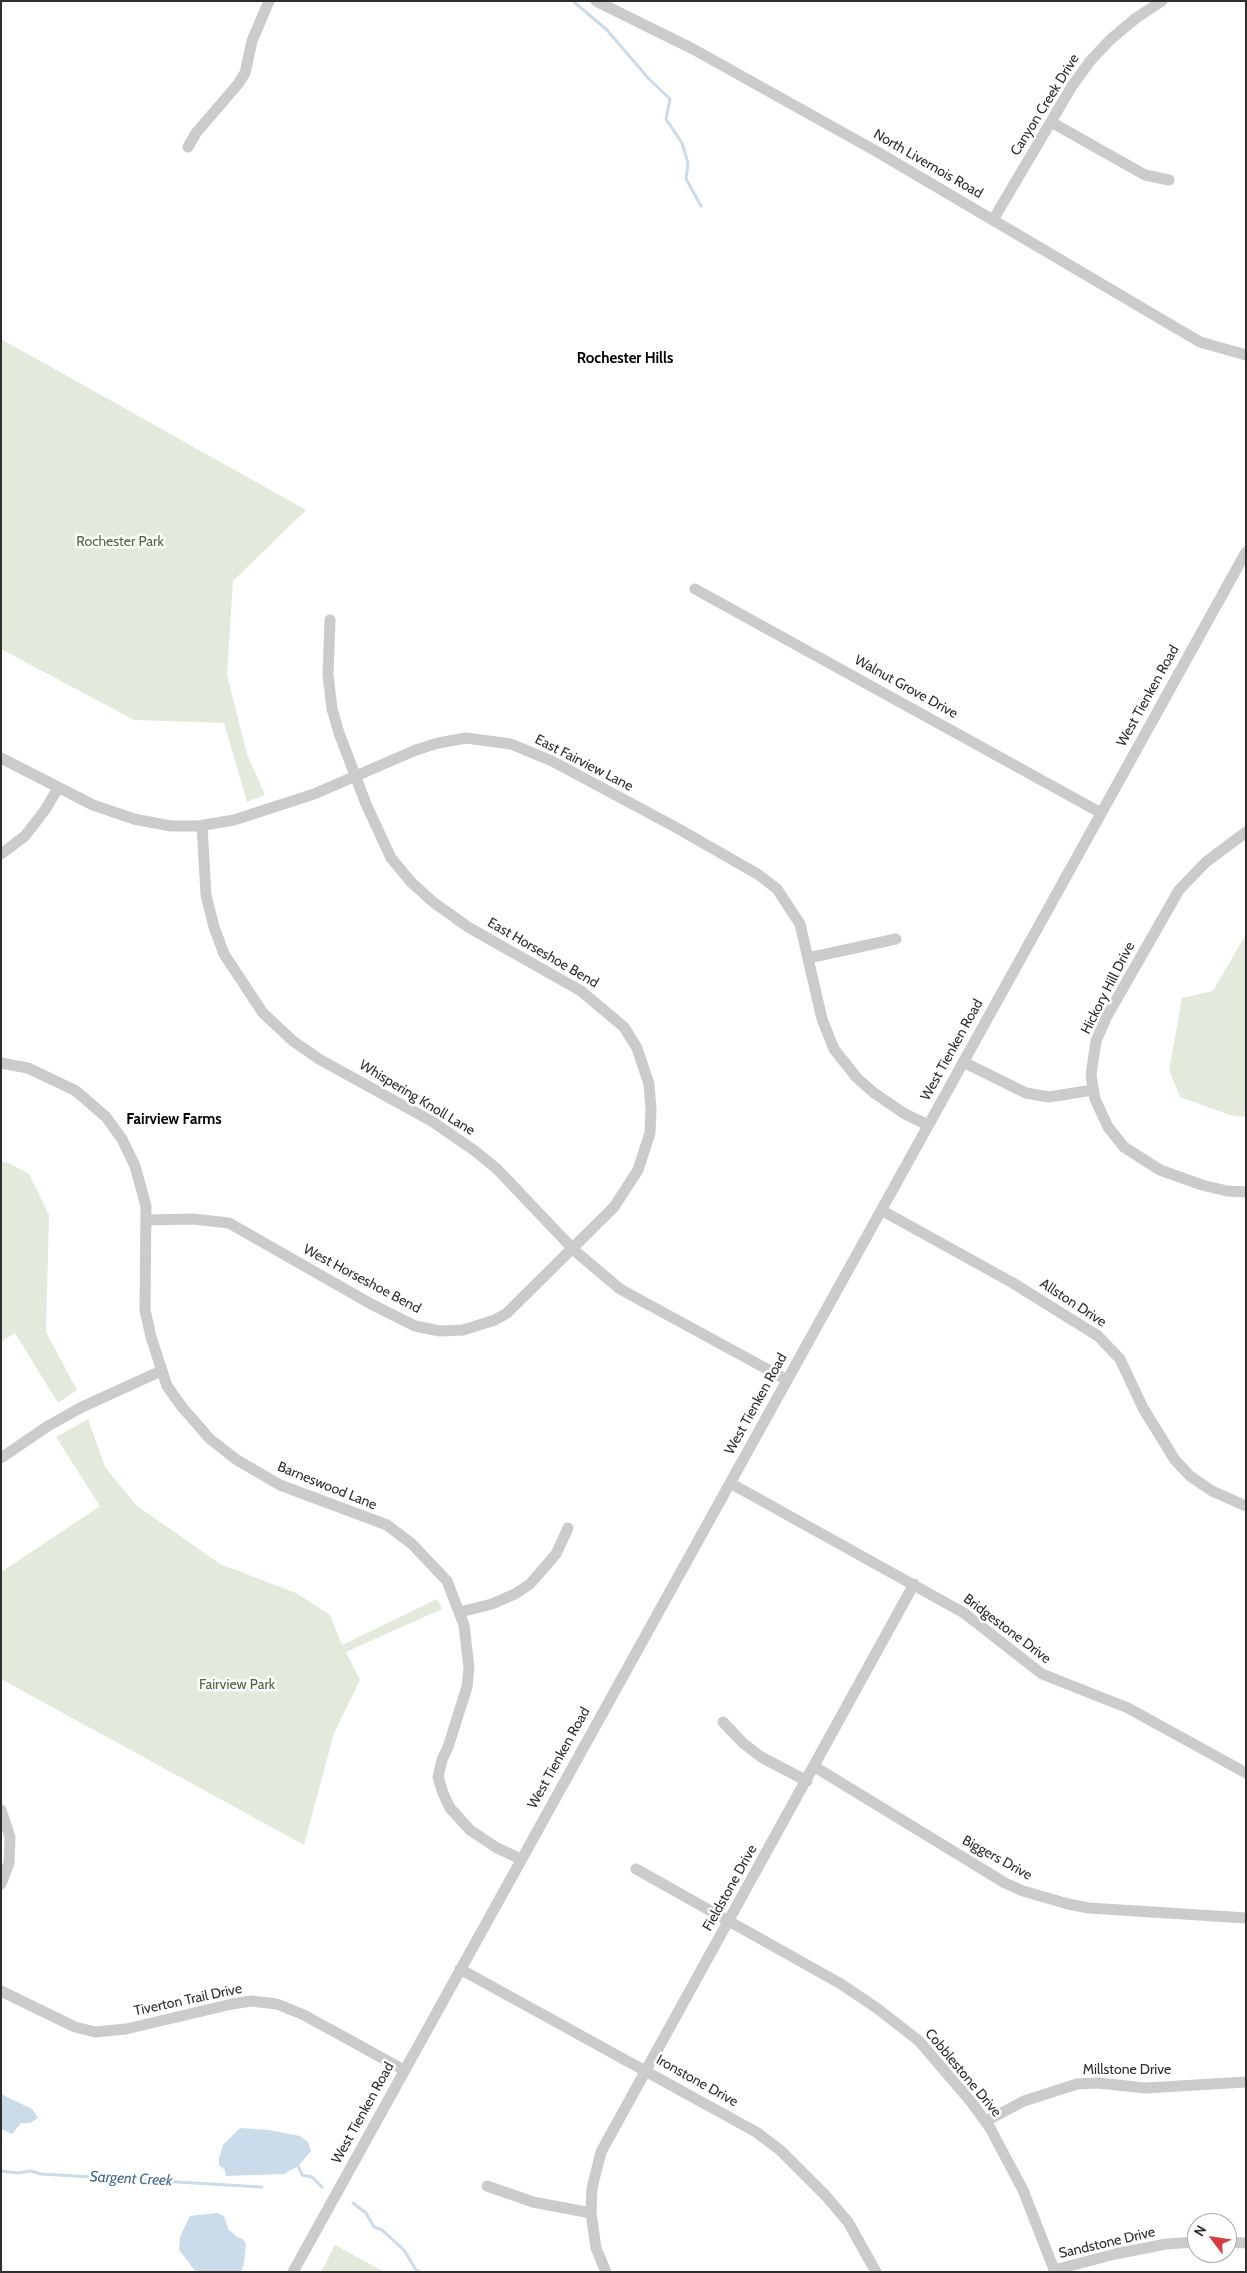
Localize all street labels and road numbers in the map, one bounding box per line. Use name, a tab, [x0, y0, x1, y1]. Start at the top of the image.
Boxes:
street label: Canyon Creek Drive	[1007, 51, 1083, 159]
street label: North Livernois Road	[870, 126, 986, 202]
street label: West Tienken Road	[1113, 642, 1183, 750]
street label: Walnut Grove Drive	[851, 652, 961, 722]
street label: East Fairview Lane	[532, 731, 636, 795]
street label: East Horseshoe Bend	[484, 914, 602, 992]
street label: Hickory Hill Drive	[1078, 939, 1138, 1037]
street label: West Tienken Road	[917, 996, 987, 1104]
street label: Whispering Knoll Lane	[356, 1057, 478, 1139]
street label: West Horseshoe Bend	[300, 1241, 424, 1317]
street label: Allston Drive	[1037, 1275, 1109, 1331]
street label: West Tienken Road	[721, 1350, 791, 1458]
street label: Barneswood Lane	[275, 1458, 379, 1514]
street label: Bridgestone Drive	[960, 1591, 1054, 1667]
street label: West Tienken Road	[524, 1704, 594, 1812]
street label: Biggers Drive	[959, 1832, 1035, 1884]
street label: Fieldstone Drive	[699, 1842, 761, 1934]
street label: Tiverton Trail Drive	[132, 1980, 244, 2020]
street label: Cobblestone Drive	[921, 2026, 1005, 2120]
street label: Ironstone Drive	[653, 2052, 741, 2110]
street label: West Tienken Road	[328, 2059, 398, 2167]
street label: Millstone Drive	[1083, 2062, 1171, 2078]
street label: Sandstone Drive	[1057, 2224, 1157, 2262]

